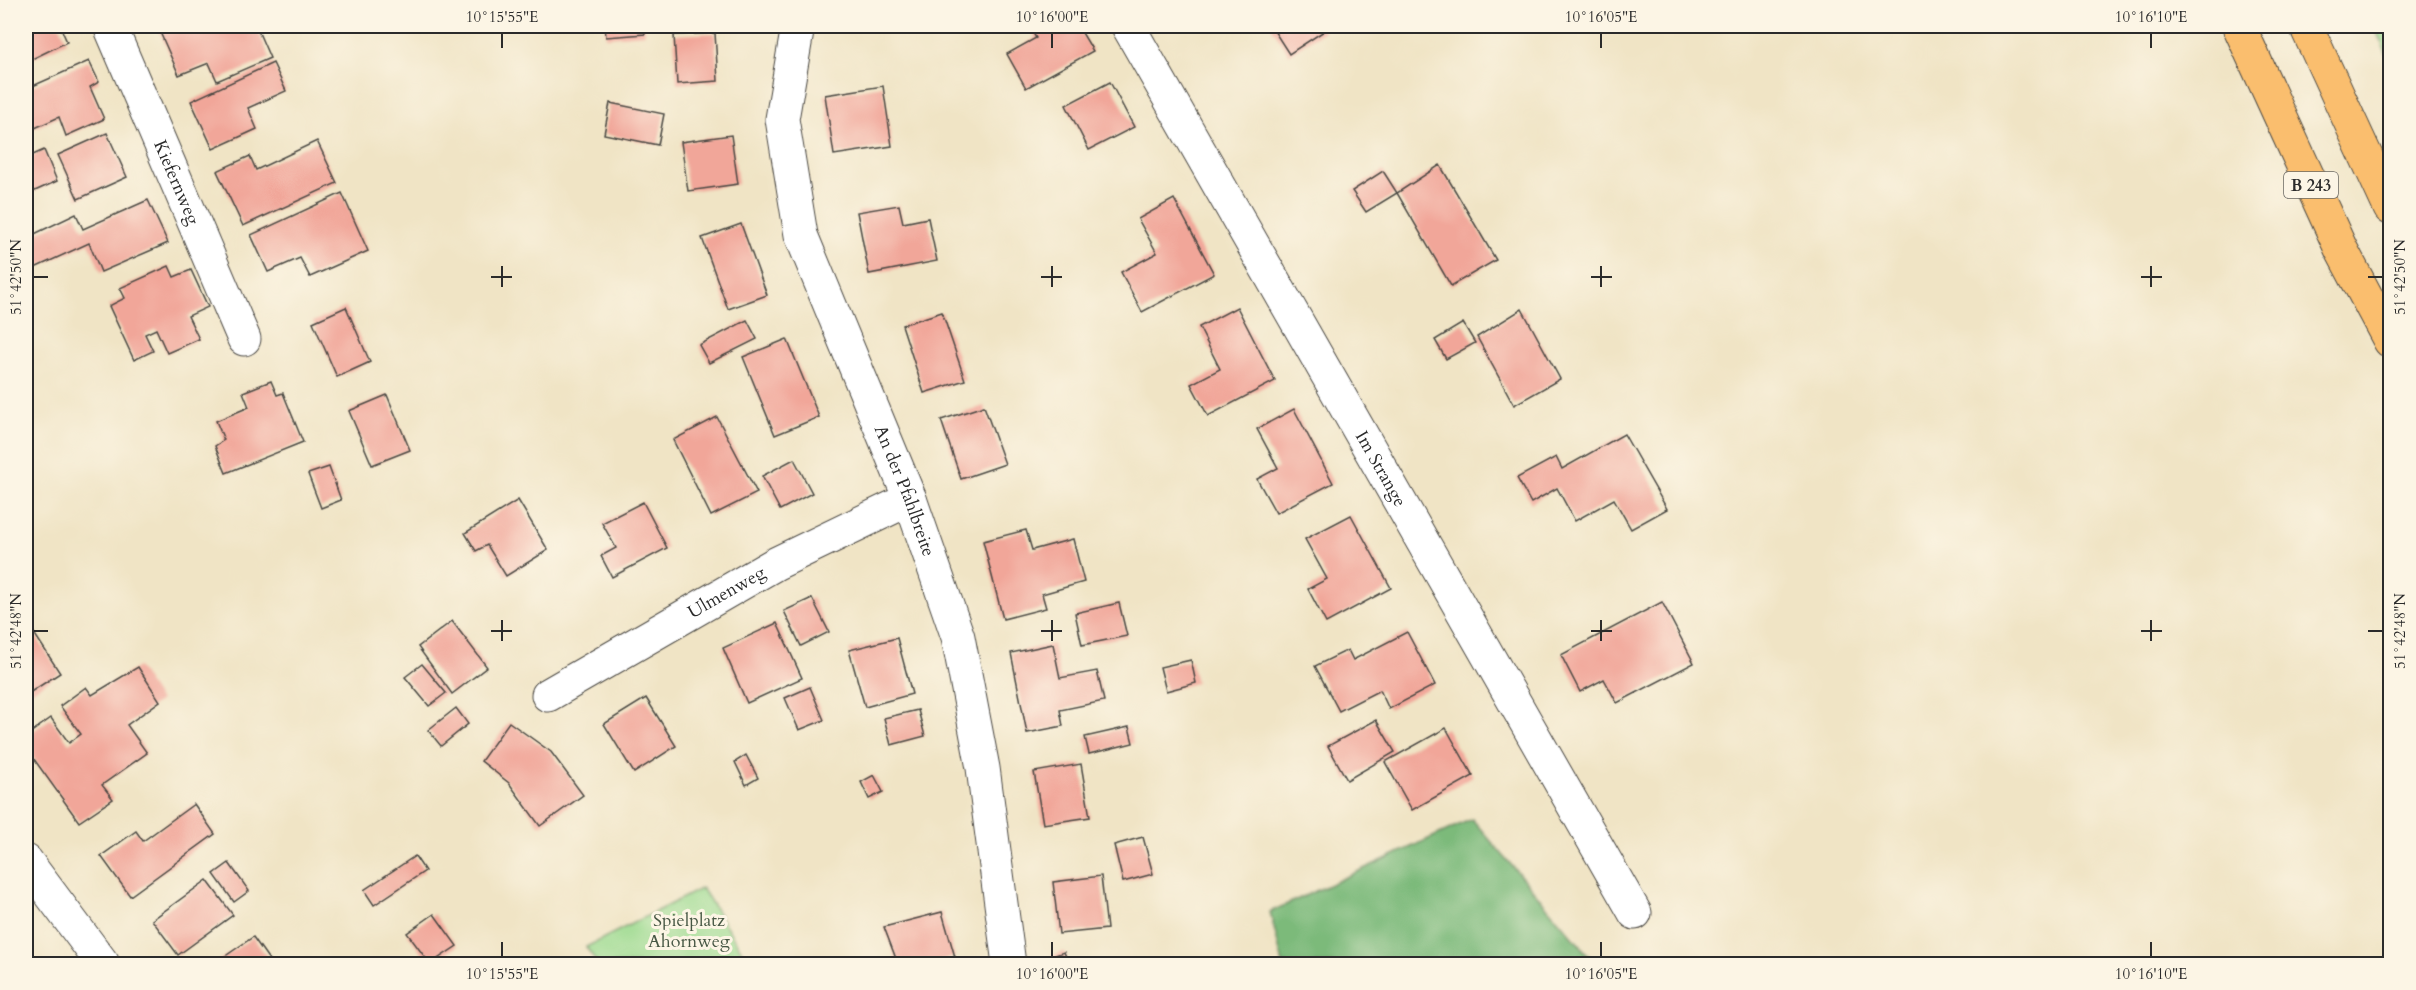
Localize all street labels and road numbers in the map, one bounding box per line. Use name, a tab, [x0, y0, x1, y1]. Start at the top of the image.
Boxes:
street label: Kiefernweg	[147, 136, 206, 230]
road number: B 243	[2284, 172, 2338, 198]
street label: An der Pfahlbreite	[868, 421, 941, 560]
street label: Im Strange	[1349, 426, 1412, 512]
street label: Ulmenweg	[683, 560, 771, 625]

